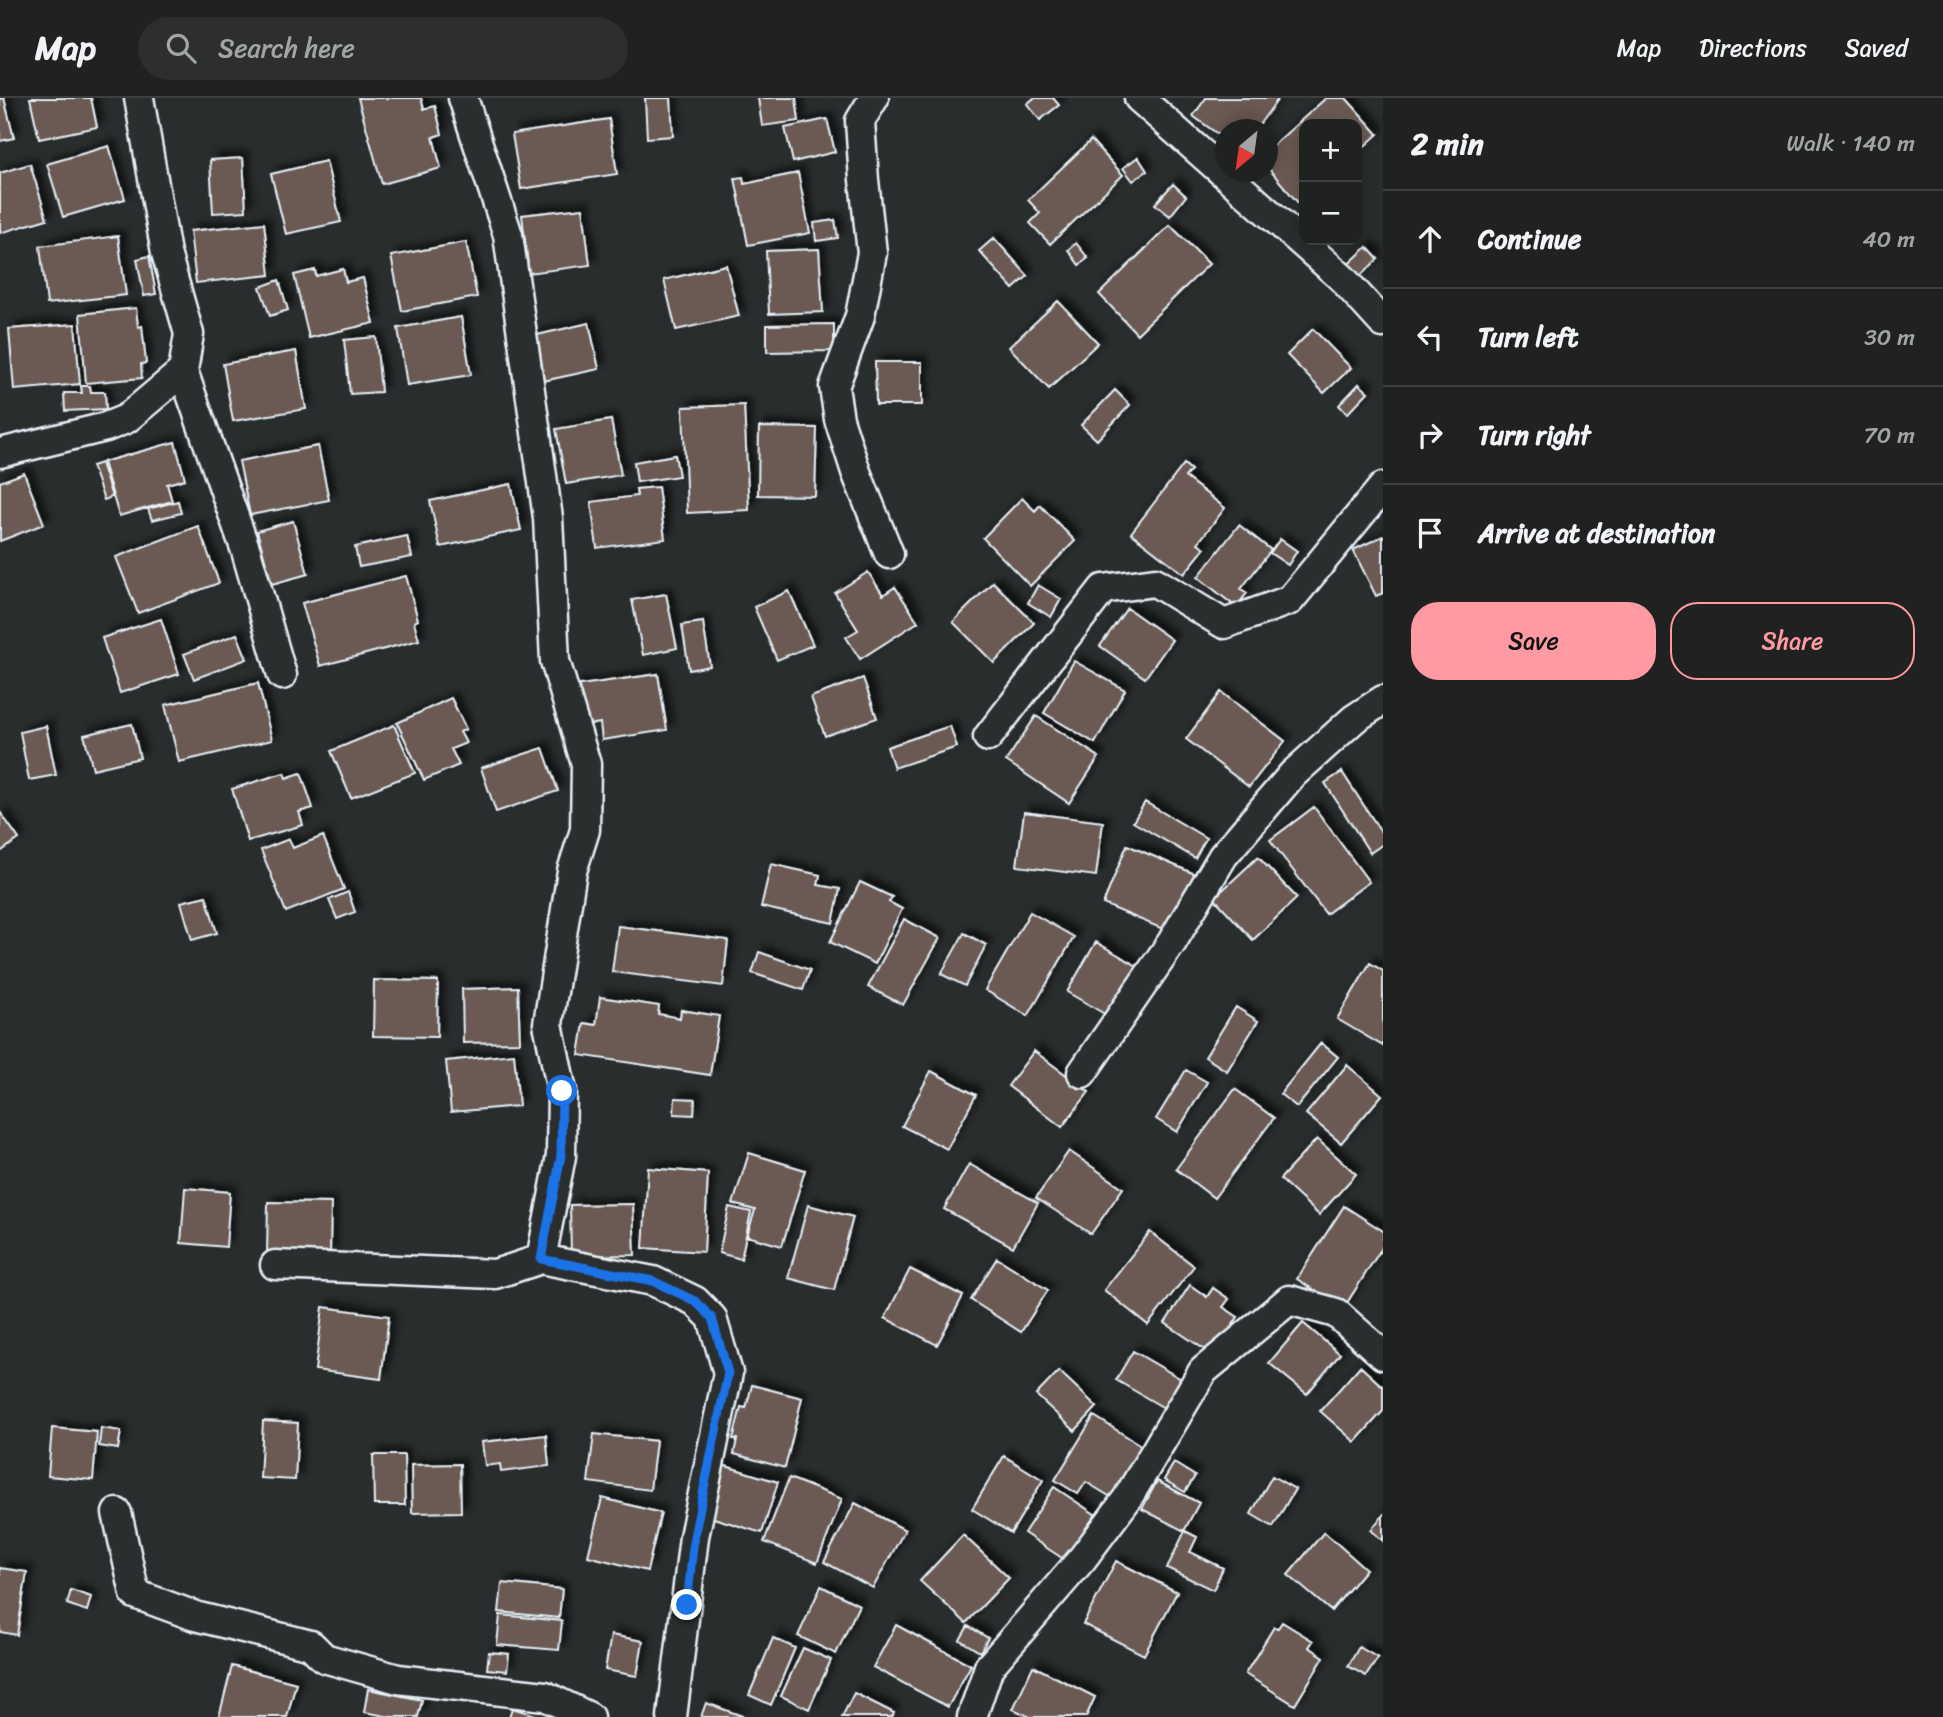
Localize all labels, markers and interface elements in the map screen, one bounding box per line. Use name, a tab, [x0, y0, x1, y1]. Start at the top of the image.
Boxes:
search box	[138, 17, 628, 80]
text: Map	[35, 19, 96, 77]
text: Search here	[218, 25, 355, 71]
text: Map	[1617, 27, 1661, 69]
text: Directions	[1699, 27, 1807, 69]
text: Saved	[1845, 27, 1908, 69]
icon: search	[162, 29, 200, 67]
text: 2 min	[1411, 117, 1484, 171]
north arrow	[1215, 119, 1278, 182]
map controls	[1299, 119, 1362, 245]
button: +	[1299, 119, 1362, 182]
text: Walk · 140 m	[1786, 123, 1915, 164]
button: −	[1299, 182, 1362, 245]
text: Continue	[1478, 216, 1581, 262]
text: 40 m	[1862, 219, 1915, 260]
icon: ahead	[1411, 220, 1449, 258]
text: Turn left	[1478, 314, 1578, 360]
text: 30 m	[1864, 317, 1915, 358]
icon: left	[1411, 318, 1449, 356]
text: Turn right	[1478, 412, 1591, 458]
text: 70 m	[1864, 415, 1915, 456]
icon: right	[1411, 416, 1449, 454]
text: Arrive at destination	[1478, 510, 1715, 556]
icon: arrive	[1411, 514, 1449, 552]
button: Save	[1411, 602, 1656, 680]
button: Share	[1670, 602, 1915, 680]
route start	[546, 1075, 577, 1106]
route end	[671, 1589, 702, 1620]

